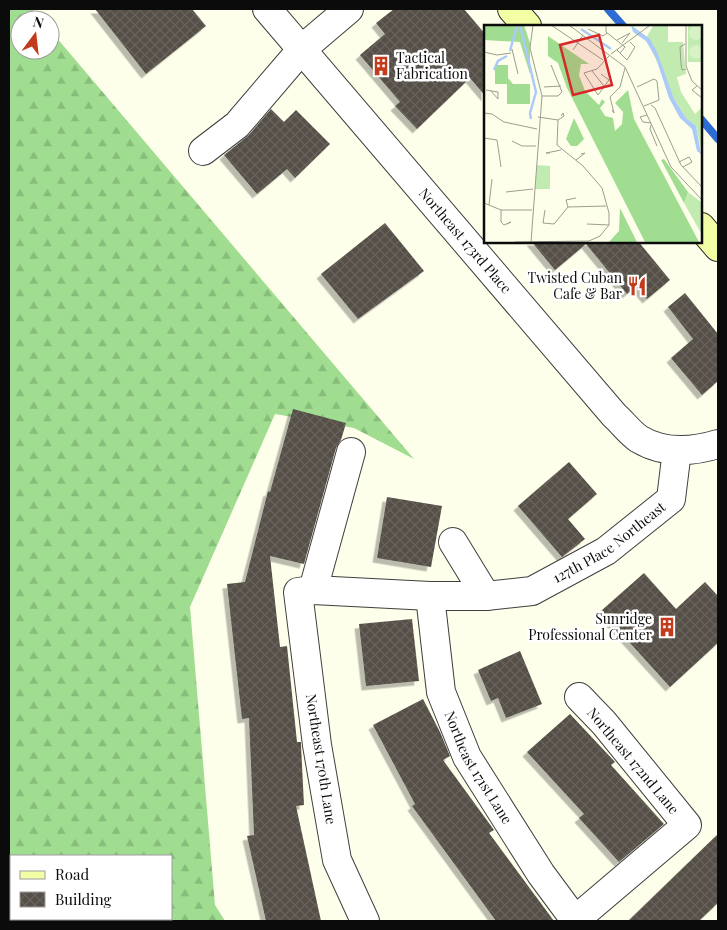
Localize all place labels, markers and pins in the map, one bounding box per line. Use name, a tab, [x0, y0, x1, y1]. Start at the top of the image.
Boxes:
place label: Tactical Fabrication	[396, 48, 468, 83]
building icon: Tactical Fabrication	[370, 55, 392, 77]
place label: Twisted Cuban Cafe & Bar	[528, 268, 623, 303]
restaurant icon: Twisted Cuban Cafe & Bar	[626, 275, 648, 297]
place label: Sunridge Professional Center	[528, 609, 653, 644]
building icon: Sunridge Professional Center	[656, 616, 678, 638]

